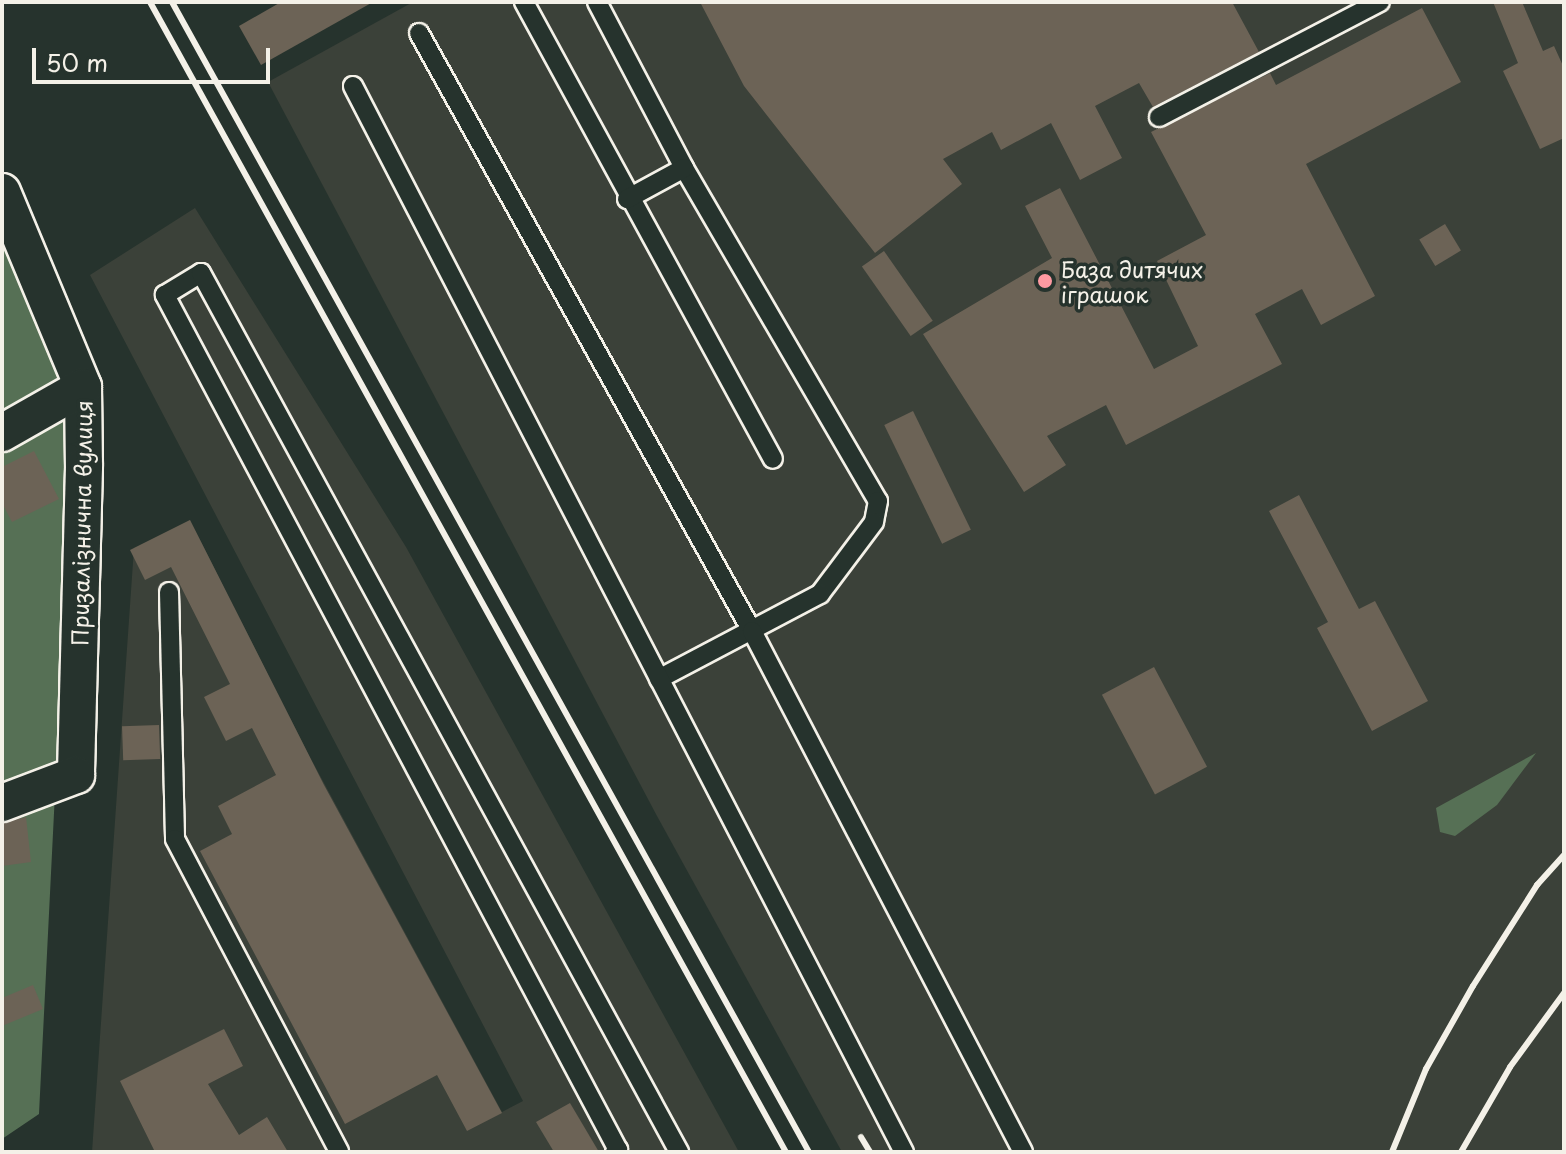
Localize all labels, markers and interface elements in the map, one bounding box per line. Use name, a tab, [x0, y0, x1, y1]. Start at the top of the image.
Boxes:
scale bar	[36, 32, 274, 82]
text: 50 m	[46, 44, 108, 80]
place label: База дитячих іграшок	[1061, 255, 1205, 306]
marker: База дитячих іграшок	[1036, 272, 1054, 290]
street label: Призалізнична вулиця	[66, 399, 96, 647]

